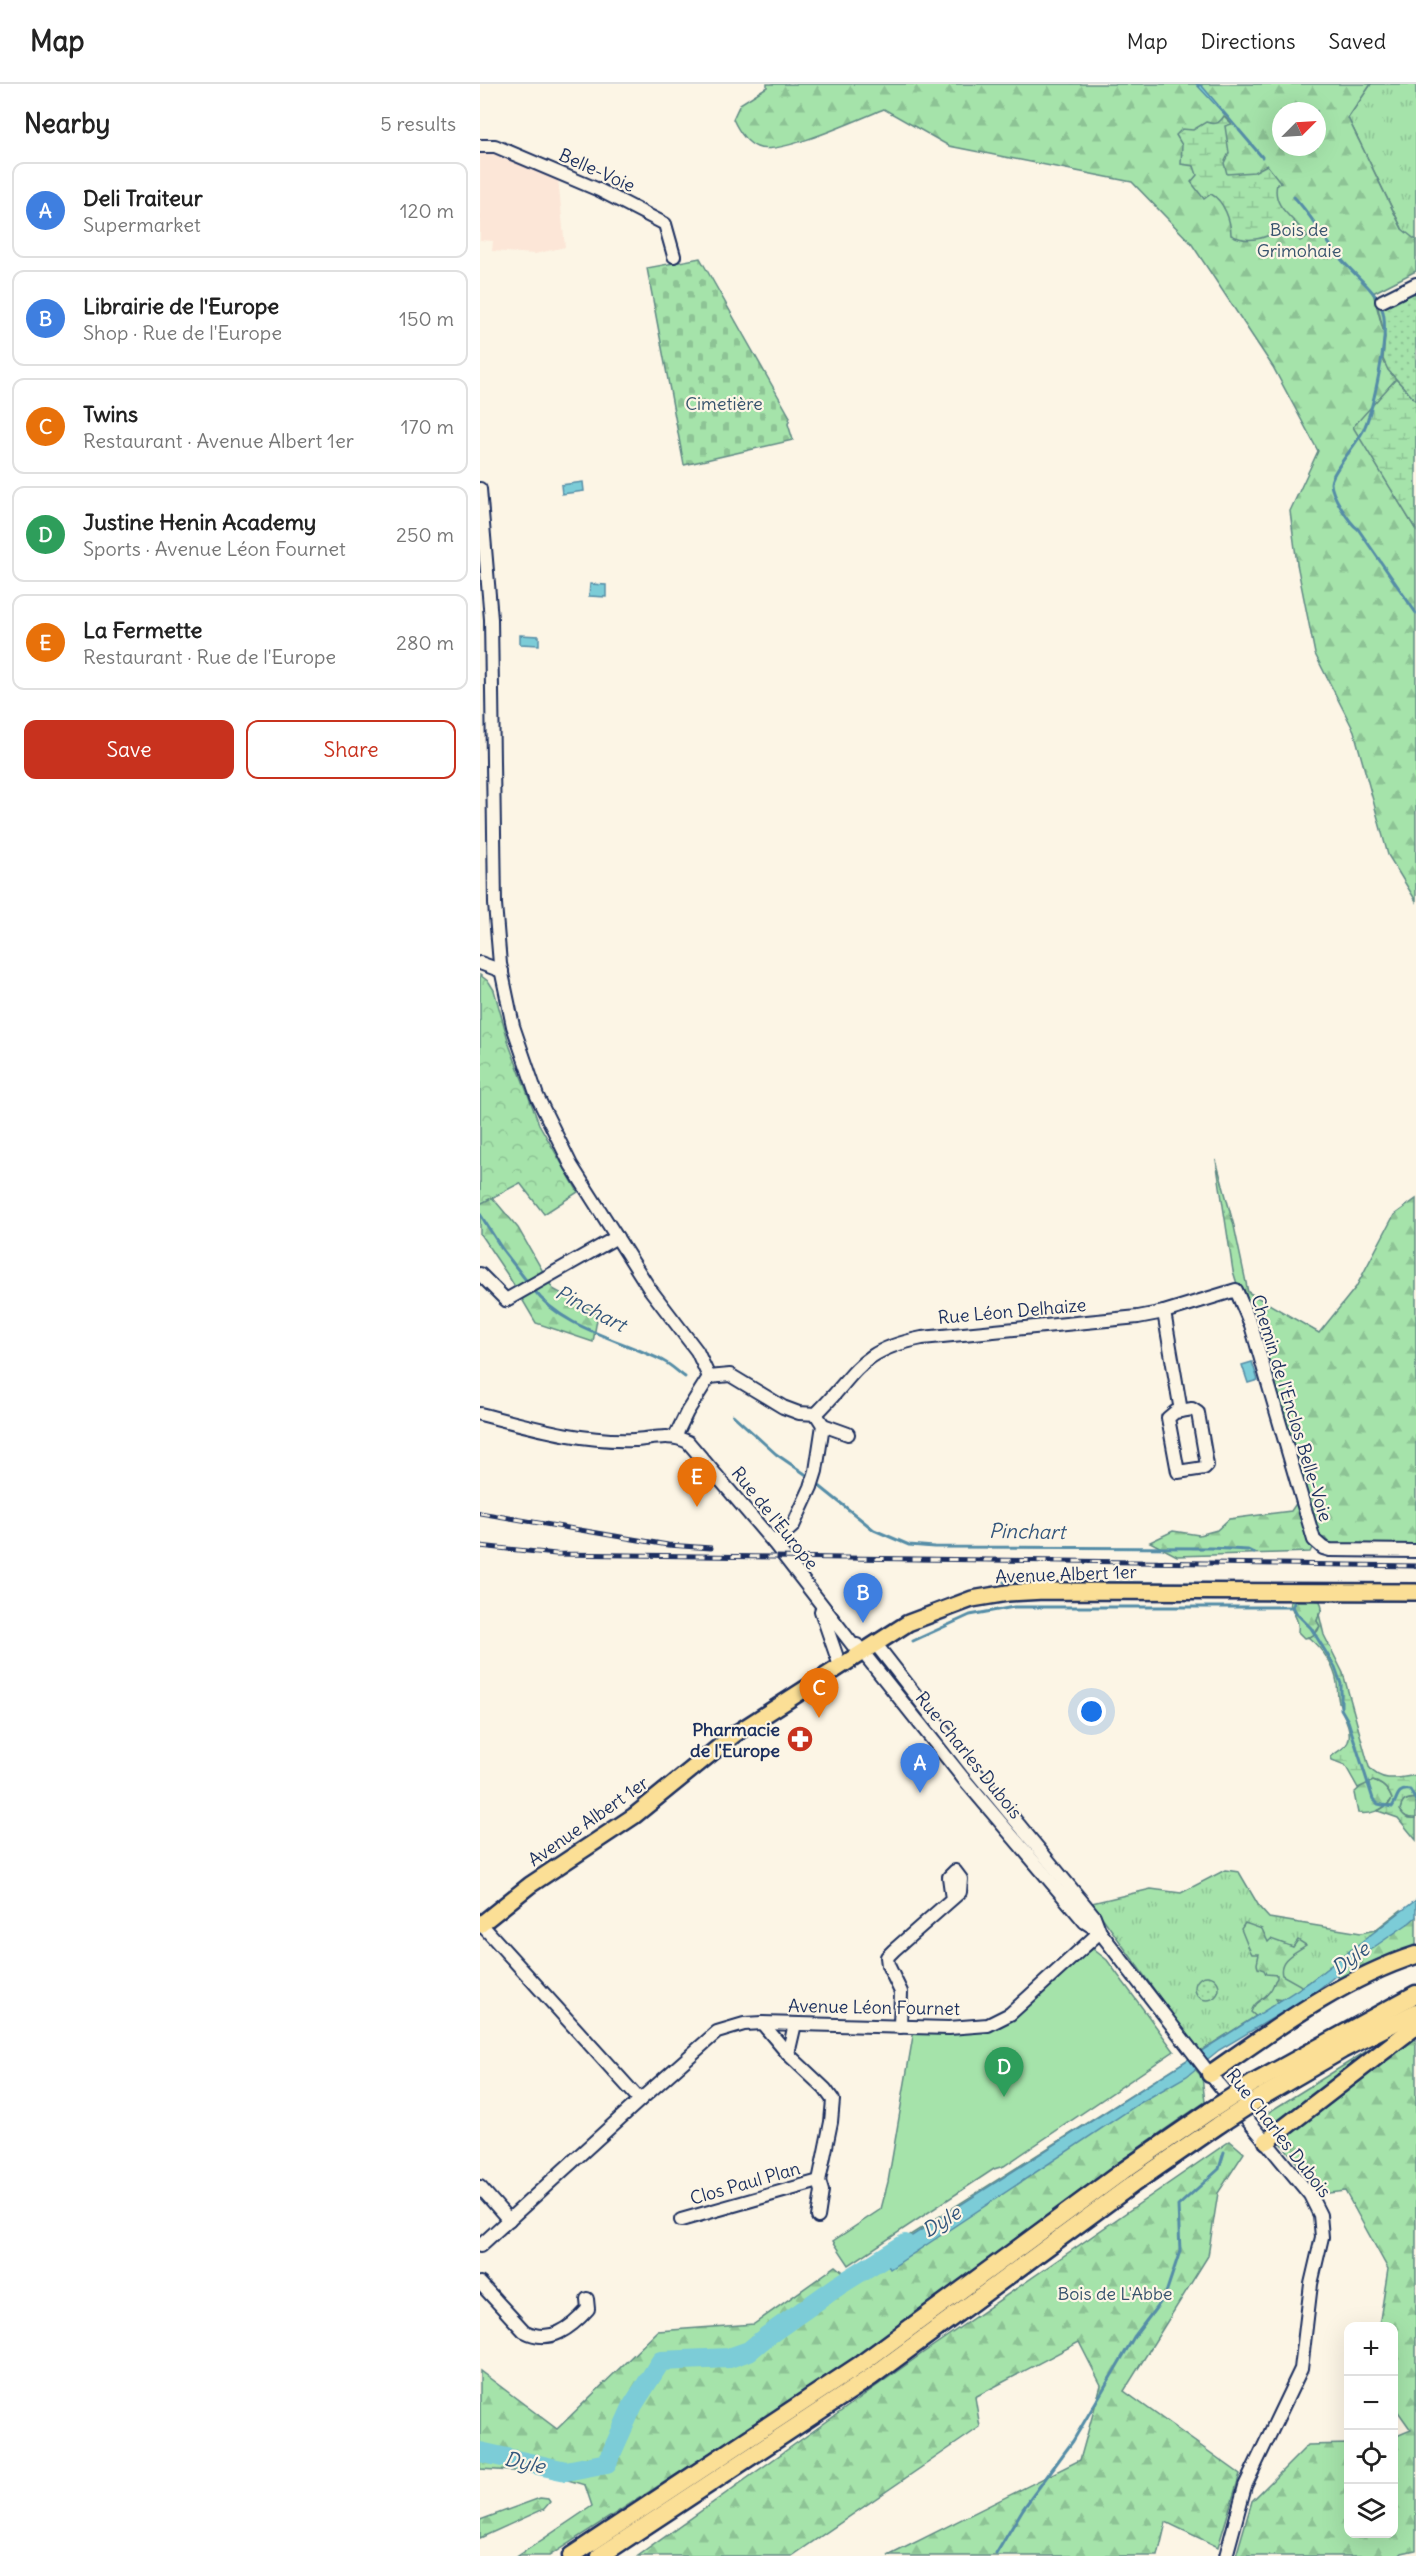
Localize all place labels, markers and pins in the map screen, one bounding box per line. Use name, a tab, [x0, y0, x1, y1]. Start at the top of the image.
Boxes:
pin: E	[678, 1458, 716, 1507]
pin: B	[844, 1574, 883, 1623]
pin: C	[800, 1668, 838, 1718]
place label: Pharmacie de l'Europe	[690, 1718, 780, 1762]
pharmacy icon: Pharmacie de l'Europe	[785, 1724, 815, 1754]
pin: A	[900, 1744, 940, 1793]
pin: D	[984, 2048, 1024, 2097]

